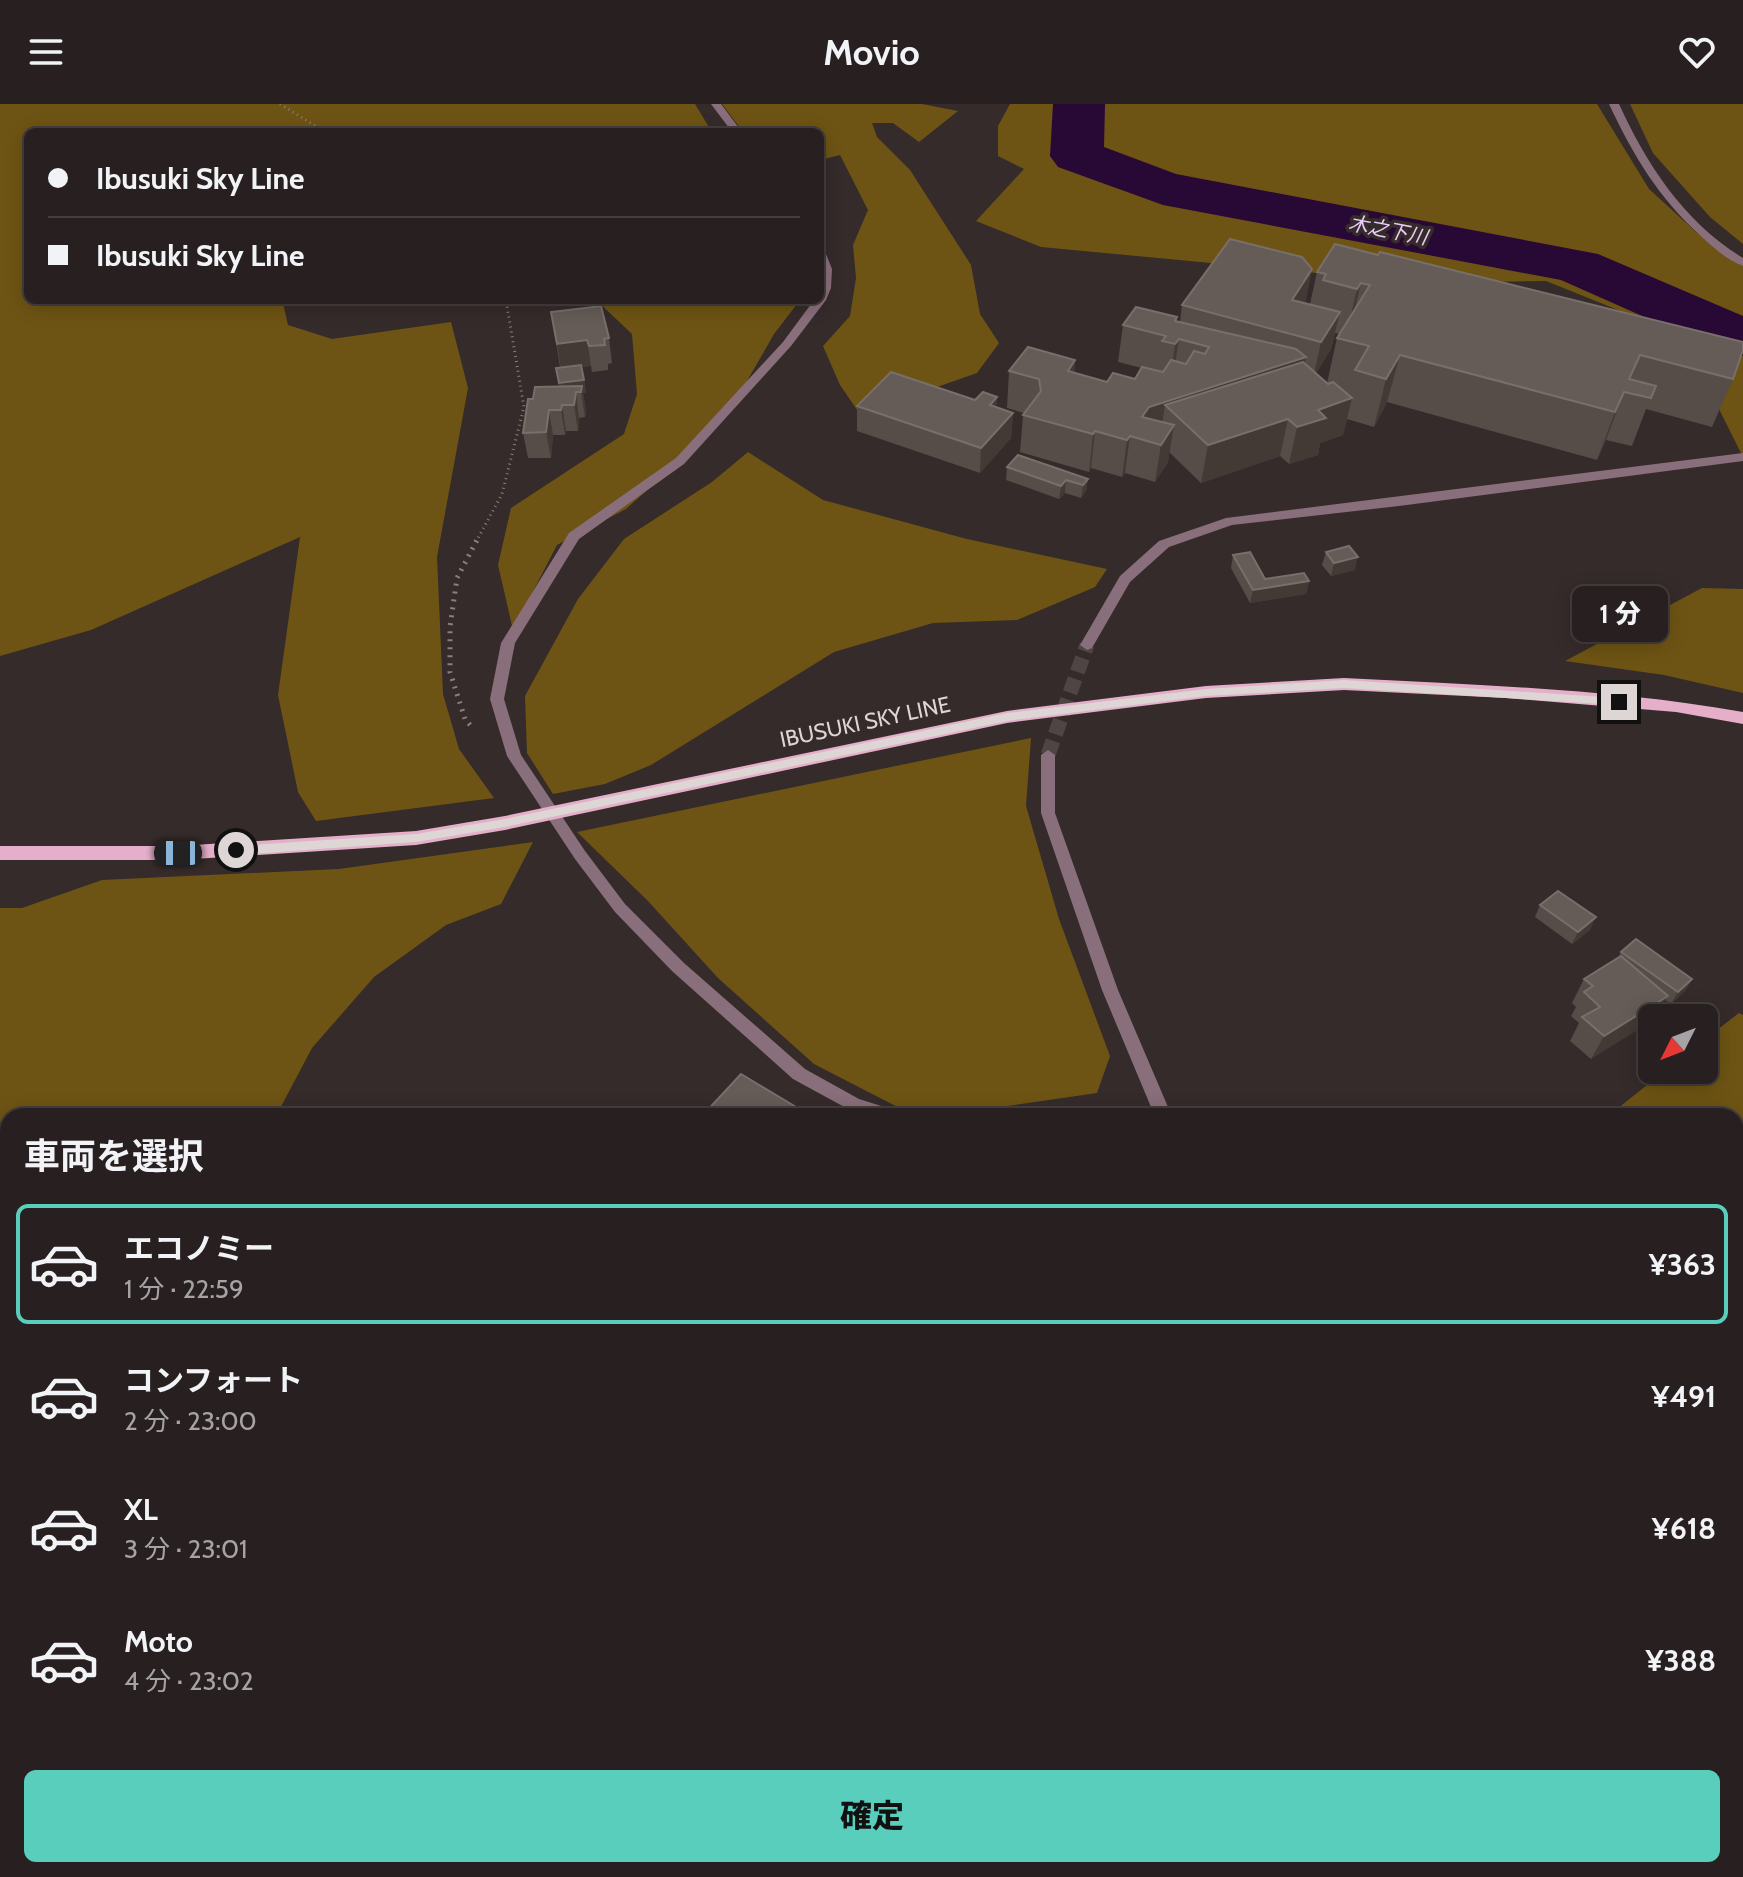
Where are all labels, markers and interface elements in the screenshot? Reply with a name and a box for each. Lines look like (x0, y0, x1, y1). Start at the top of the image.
icon: menu (24, 30, 68, 74)
text: Movio (823, 30, 920, 74)
icon: heart (1675, 30, 1719, 74)
text: Ibusuki Sky Line (96, 160, 304, 197)
water label: 木之下川 (1346, 211, 1432, 250)
text: Ibusuki Sky Line (96, 237, 304, 274)
callout: 1 分 (1571, 586, 1667, 642)
text: 1 分 (1599, 598, 1641, 630)
route end (1601, 684, 1637, 720)
street label: IBUSUKI SKY LINE (777, 691, 953, 753)
route start (218, 832, 254, 868)
car (154, 841, 202, 865)
north arrow (1638, 1004, 1718, 1084)
map controls (1638, 1004, 1718, 1084)
text: 車両を選択 (24, 1134, 204, 1178)
icon: car (28, 1228, 100, 1300)
text: エコノミー (124, 1230, 274, 1267)
text: ¥363 (1649, 1246, 1716, 1283)
text: 1 分 · 22:59 (124, 1273, 244, 1305)
icon: car (28, 1360, 100, 1432)
text: コンフォート (124, 1362, 303, 1399)
text: ¥491 (1651, 1378, 1716, 1415)
text: 2 分 · 23:00 (124, 1405, 257, 1437)
text: XL (124, 1491, 158, 1528)
icon: car (28, 1492, 100, 1564)
text: ¥618 (1652, 1510, 1716, 1547)
text: 3 分 · 23:01 (124, 1533, 248, 1565)
text: Moto (124, 1623, 193, 1660)
icon: car (28, 1624, 100, 1696)
text: ¥388 (1645, 1642, 1716, 1679)
text: 4 分 · 23:02 (124, 1665, 254, 1697)
button: 確定 (24, 1770, 1720, 1862)

